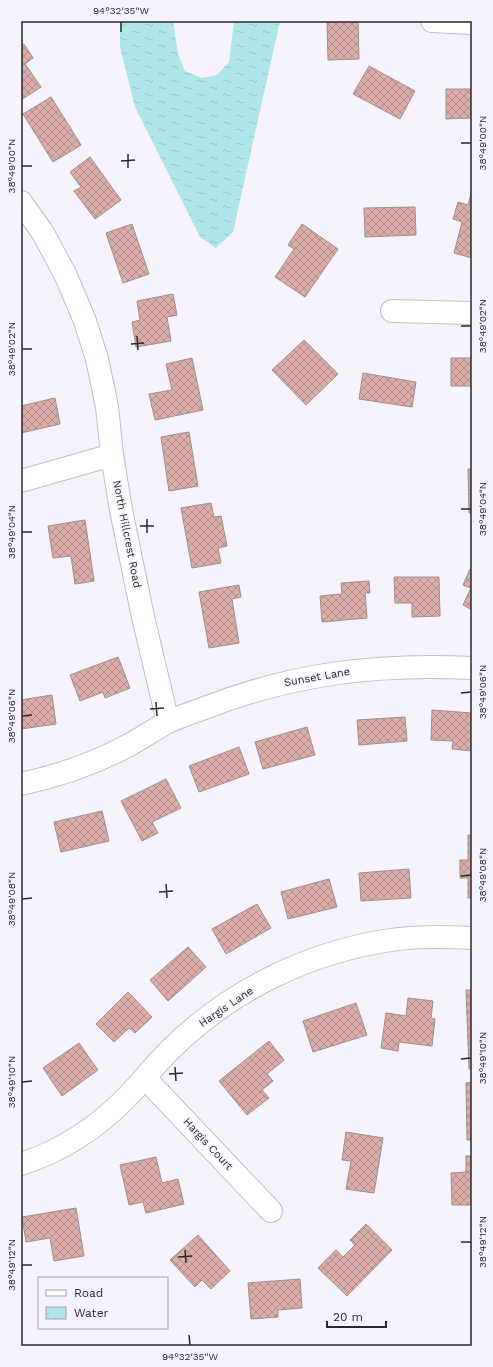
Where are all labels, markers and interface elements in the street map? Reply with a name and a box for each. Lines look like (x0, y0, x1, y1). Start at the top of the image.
text: 94°32'35"W (93, 5, 149, 16)
text: 38°49'00"N (477, 116, 488, 170)
text: 38°49'00"N (6, 139, 17, 193)
text: 38°49'02"N (477, 299, 488, 353)
text: 38°49'02"N (6, 322, 17, 376)
street label: North Hillcrest Road (110, 479, 144, 589)
text: 38°49'04"N (477, 482, 488, 536)
text: 38°49'04"N (6, 505, 17, 559)
street label: Sunset Lane (283, 665, 351, 689)
text: 38°49'06"N (477, 665, 488, 719)
text: 38°49'06"N (6, 689, 17, 743)
text: 38°49'08"N (477, 848, 488, 902)
text: 38°49'08"N (6, 872, 17, 926)
street label: Hargis Lane (196, 984, 256, 1030)
text: 38°49'10"N (477, 1032, 488, 1084)
text: 38°49'10"N (6, 1056, 17, 1108)
street label: Hargis Court (181, 1115, 236, 1173)
text: 38°49'12"N (477, 1216, 488, 1268)
text: 38°49'12"N (6, 1239, 17, 1291)
legend (38, 1277, 168, 1329)
text: Road (74, 1286, 103, 1300)
scale bar (327, 1303, 386, 1329)
text: Water (74, 1306, 109, 1320)
text: 20 m (333, 1310, 363, 1324)
text: 94°32'35"W (162, 1351, 218, 1362)

